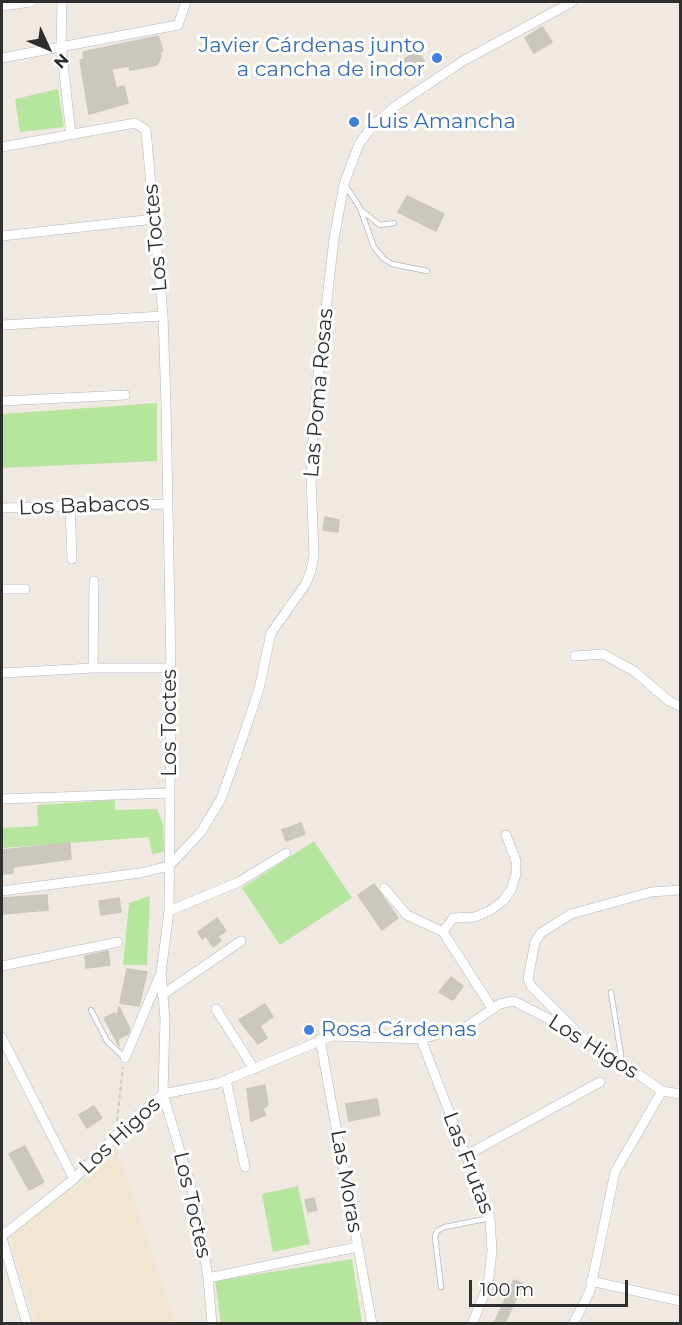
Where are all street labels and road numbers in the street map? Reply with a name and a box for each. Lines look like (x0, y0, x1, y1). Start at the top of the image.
street label: Los Toctes (139, 183, 173, 293)
street label: Las Poma Rosas (299, 307, 339, 479)
street label: Los Babacos (18, 491, 150, 521)
street label: Los Toctes (157, 669, 183, 777)
street label: Los Higos (543, 1009, 643, 1085)
street label: Los Higos (74, 1092, 166, 1180)
street label: Las Frutas (437, 1109, 499, 1217)
street label: Las Moras (325, 1128, 367, 1234)
street label: Los Toctes (168, 1149, 216, 1261)

